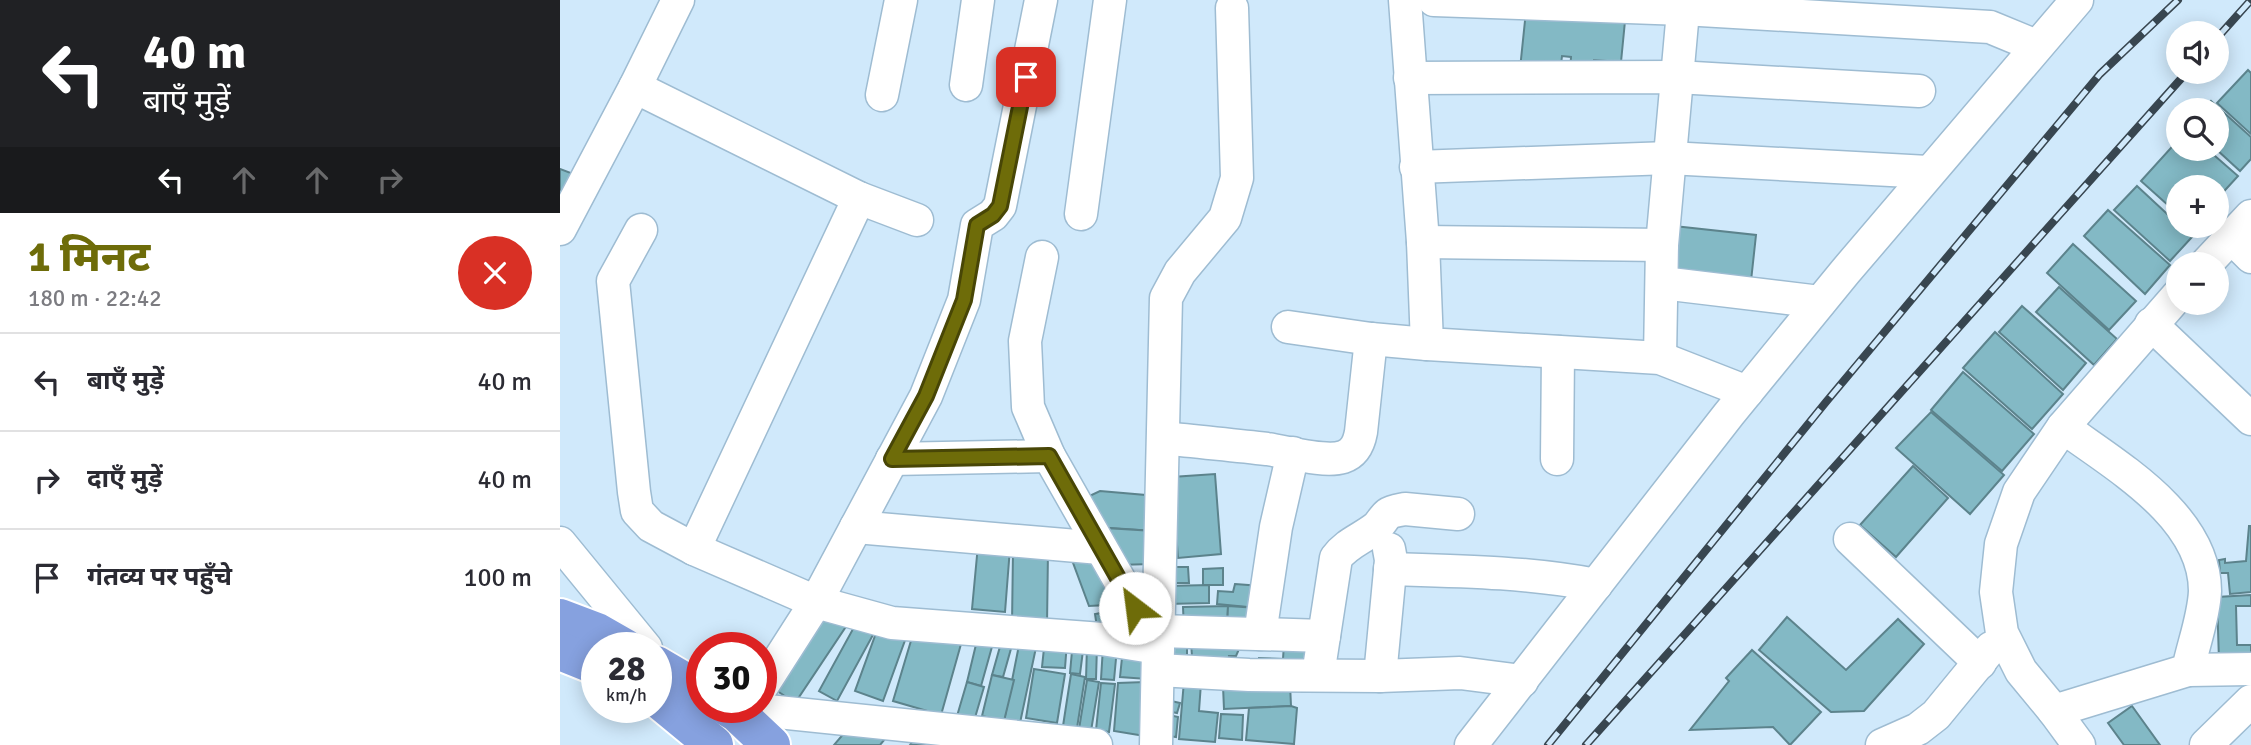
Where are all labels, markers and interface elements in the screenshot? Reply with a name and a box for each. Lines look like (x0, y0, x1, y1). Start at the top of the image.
map controls (2166, 21, 2229, 315)
button: sound (2166, 21, 2229, 84)
text: 40 m (143, 22, 246, 82)
icon: left (28, 28, 119, 119)
pin (996, 47, 1056, 107)
icon: arrive (1007, 58, 1045, 96)
text: बाएँ मुड़ें (143, 82, 231, 121)
button: search (2166, 98, 2229, 161)
icon: left (152, 161, 190, 199)
icon: ahead (225, 161, 263, 199)
icon: ahead (298, 161, 336, 199)
icon: right (371, 161, 409, 199)
button: + (2166, 175, 2229, 238)
text: 1 मिनट (28, 232, 150, 283)
button: close (458, 236, 532, 310)
button: − (2166, 252, 2229, 315)
text: 180 m · 22:42 (28, 284, 162, 313)
icon: left (28, 363, 66, 401)
text: बाएँ मुड़ें (87, 365, 164, 397)
text: 40 m (477, 366, 532, 398)
icon: right (28, 461, 66, 499)
text: दाएँ मुड़ें (87, 463, 163, 495)
text: 40 m (477, 464, 532, 496)
icon: arrive (28, 559, 66, 597)
text: गंतव्य पर पहुँचे (87, 561, 232, 593)
text: 100 m (463, 562, 532, 594)
position arrow (1098, 571, 1172, 645)
speed limit sign: 30 (686, 632, 777, 723)
text: 28 (608, 647, 645, 690)
text: km/h (606, 684, 647, 706)

